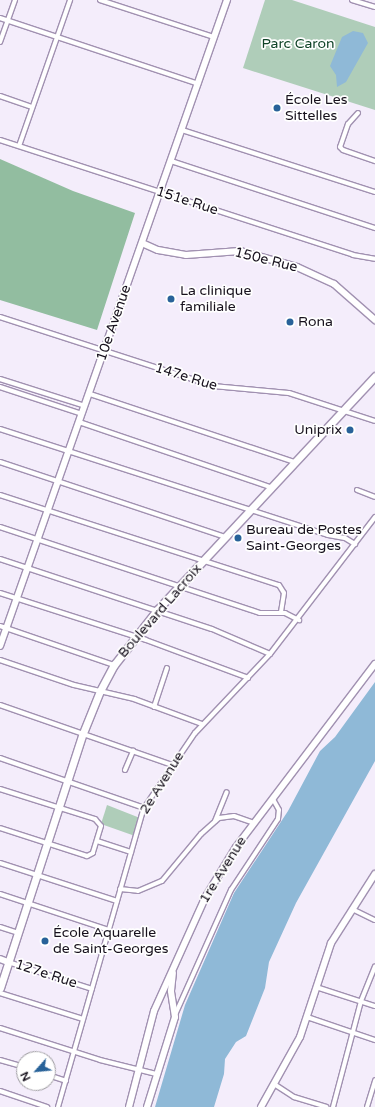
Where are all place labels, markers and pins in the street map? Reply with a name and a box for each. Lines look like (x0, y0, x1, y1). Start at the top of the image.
place label: École Les Sittelles (285, 92, 347, 124)
marker: École Les Sittelles (272, 103, 282, 113)
place label: La clinique familiale (180, 283, 251, 316)
marker: La clinique familiale (165, 293, 177, 305)
place label: Rona (298, 314, 333, 330)
marker: Rona (285, 317, 295, 327)
place label: Uniprix (294, 422, 342, 438)
marker: Uniprix (345, 425, 355, 435)
place label: Bureau de Postes Saint-Georges (246, 522, 362, 554)
marker: Bureau de Postes Saint-Georges (233, 533, 243, 543)
place label: École Aquarelle de Saint-Georges (53, 925, 168, 958)
marker: École Aquarelle de Saint-Georges (40, 936, 50, 946)

